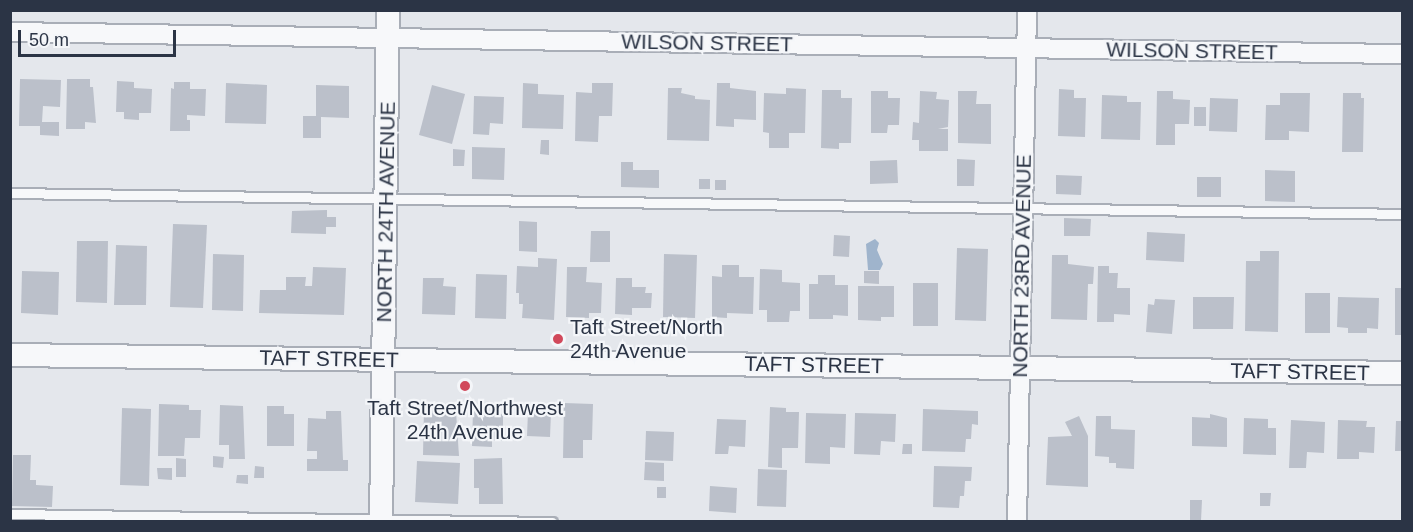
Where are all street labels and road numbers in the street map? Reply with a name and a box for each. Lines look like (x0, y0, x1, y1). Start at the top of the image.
street label: WILSON STREET (621, 29, 793, 57)
street label: WILSON STREET (1106, 37, 1278, 65)
street label: NORTH 24TH AVENUE (371, 101, 401, 323)
street label: NORTH 23RD AVENUE (1007, 154, 1037, 378)
street label: TAFT STREET (259, 345, 399, 373)
street label: TAFT STREET (744, 351, 884, 379)
street label: TAFT STREET (1230, 358, 1370, 386)

